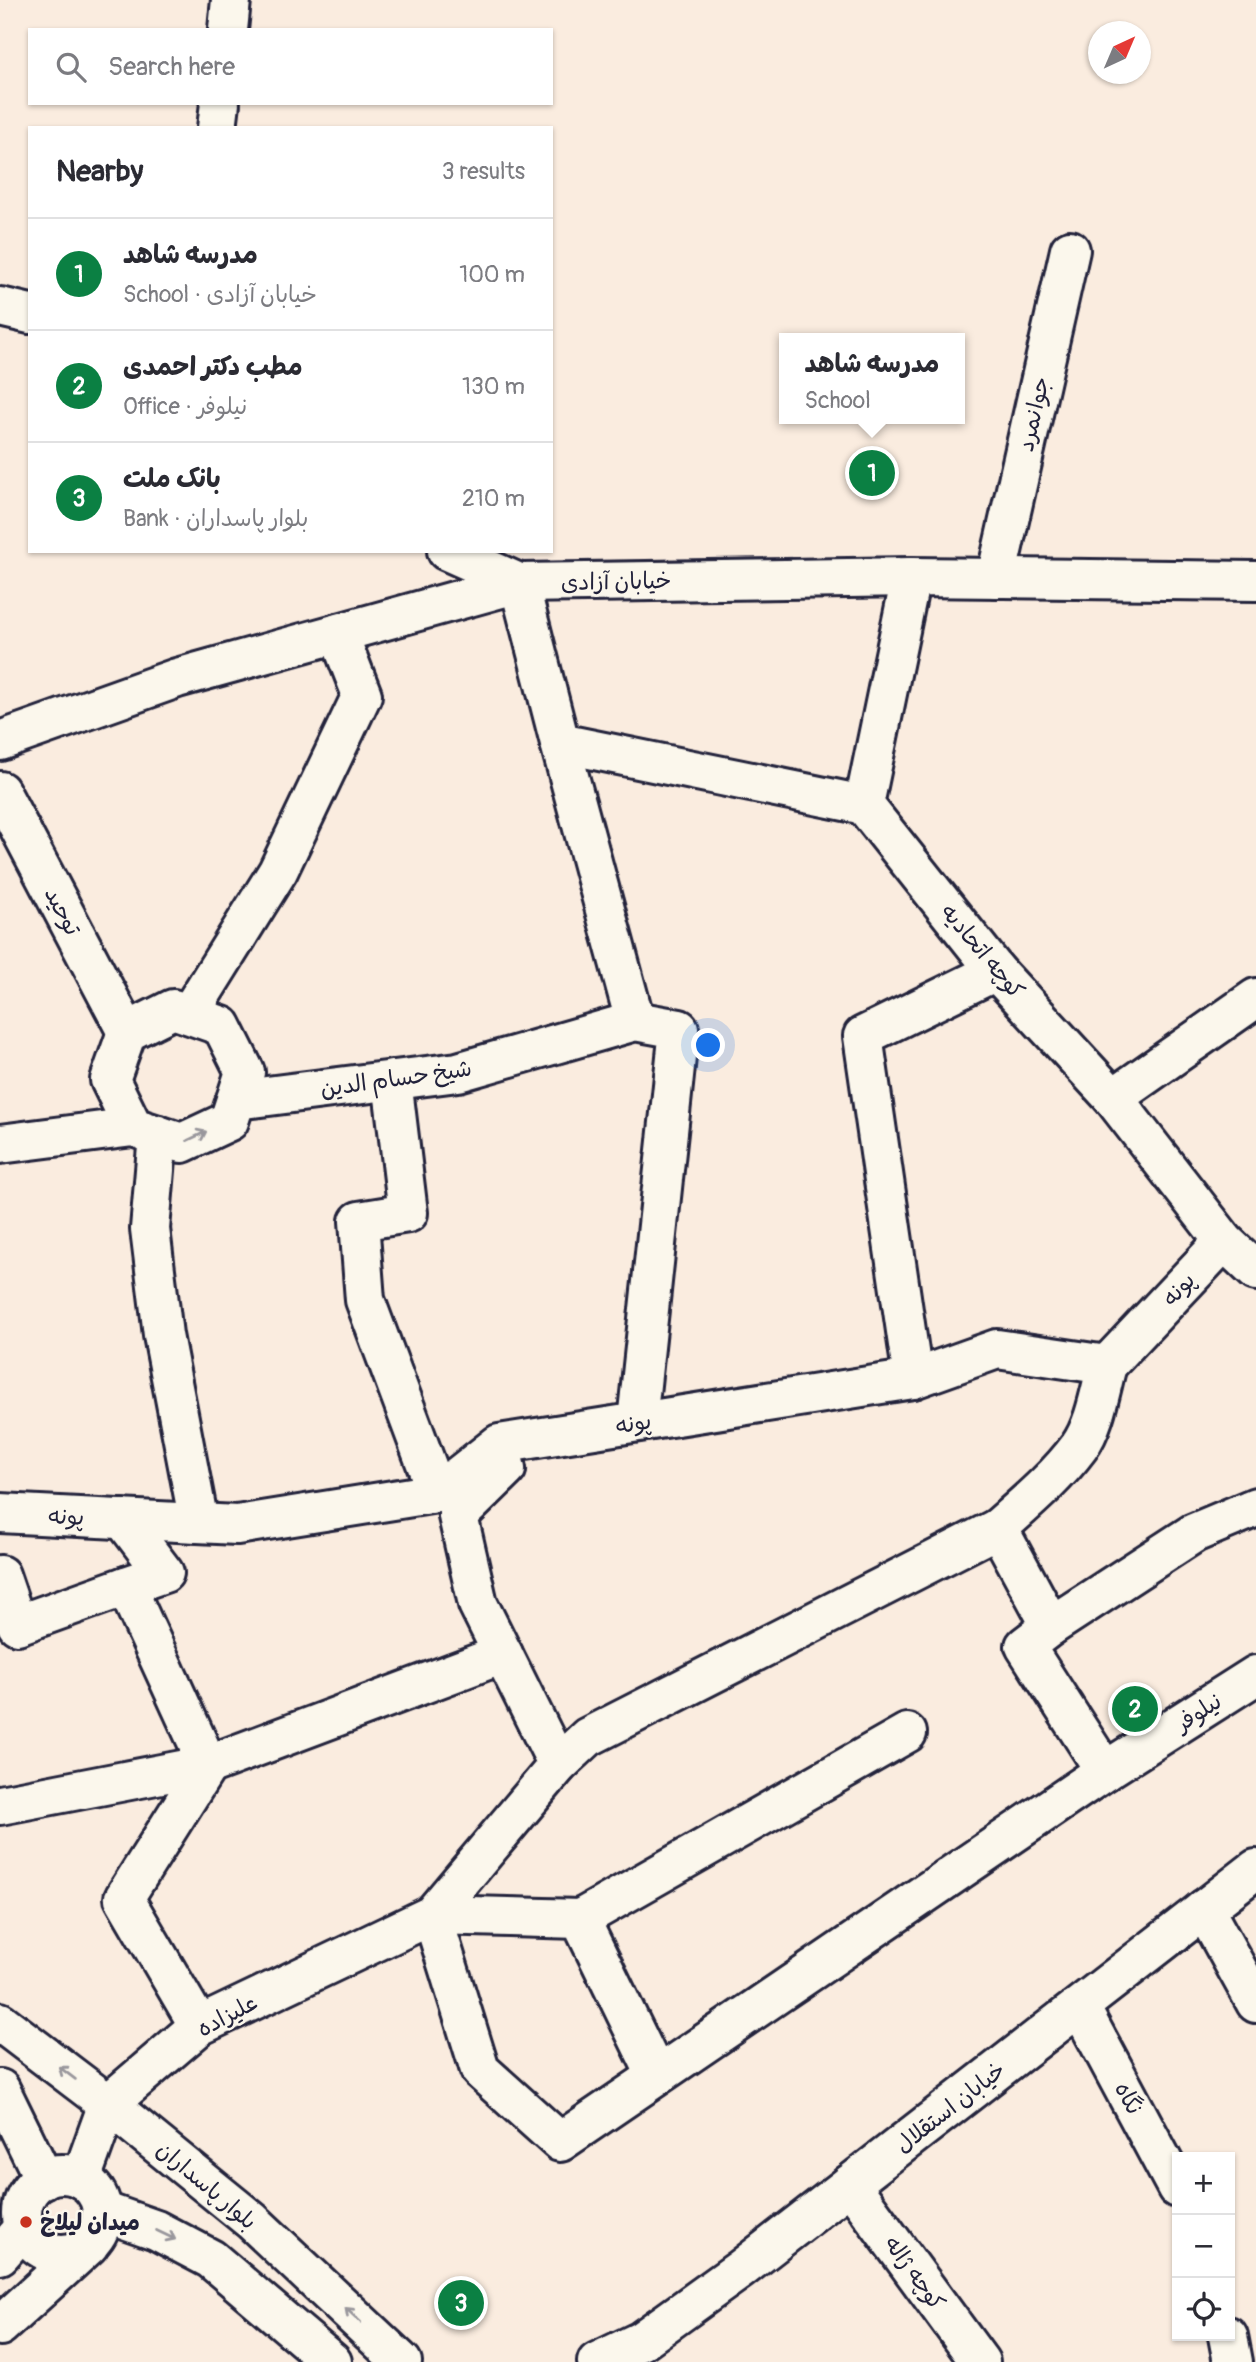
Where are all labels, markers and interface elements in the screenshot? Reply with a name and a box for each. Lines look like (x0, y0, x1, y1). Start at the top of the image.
north arrow (1088, 21, 1151, 84)
search box (28, 28, 553, 105)
icon: search (52, 48, 90, 86)
text: Search here (108, 51, 235, 83)
text: Nearby (56, 153, 143, 190)
text: 3 results (442, 157, 525, 186)
text: مدرسه شاهد (123, 239, 258, 271)
text: 1 (75, 260, 84, 289)
text: 100 m (459, 260, 525, 289)
text: School · خیابان آزادی (123, 280, 317, 309)
popup (779, 333, 965, 424)
text: مدرسه شاهد (805, 348, 939, 380)
text: مطب دکتر احمدی (123, 351, 303, 383)
text: 2 (73, 372, 85, 401)
text: 130 m (462, 372, 525, 401)
street label: جوانمرد (1011, 374, 1056, 454)
text: School (805, 386, 871, 415)
text: Office · نیلوفر (123, 392, 247, 421)
pin: 1 (849, 447, 895, 499)
text: بانک ملت (123, 463, 221, 495)
text: 3 (73, 484, 85, 513)
text: 210 m (462, 484, 525, 513)
text: Bank · بلوار پاسداران (123, 504, 308, 533)
street label: خیابان آزادی (560, 566, 672, 597)
street label: توحید (38, 882, 87, 941)
street label: کوچه اتحادیه (934, 898, 1031, 1005)
your location (691, 1028, 725, 1062)
street label: شیخ حسام الدین (318, 1054, 474, 1106)
one-way arrow (186, 1129, 207, 1142)
street label: پونه (1155, 1266, 1201, 1313)
street label: پونه (613, 1406, 653, 1441)
street label: پونه (47, 1501, 85, 1532)
pin: 2 (1112, 1683, 1158, 1735)
street label: نیلوفر (1168, 1687, 1227, 1739)
street label: علیزاده (192, 1987, 263, 2043)
street label: خیابان استقلال (889, 2055, 1011, 2160)
one-way arrow (59, 2065, 77, 2080)
street label: نگاه (1108, 2077, 1149, 2120)
street label: بلوار پاسداران (150, 2135, 263, 2236)
map controls (1172, 2152, 1235, 2341)
button: + (1172, 2152, 1235, 2215)
place label: میدان لیلاخ (40, 2208, 140, 2237)
marker: میدان لیلاخ (18, 2214, 34, 2230)
button: − (1172, 2215, 1235, 2278)
one-way arrow (155, 2229, 176, 2243)
street label: کوچه ژاله (878, 2230, 951, 2316)
pin: 3 (438, 2277, 484, 2329)
button: locate (1172, 2278, 1235, 2341)
one-way arrow (344, 2307, 361, 2324)

